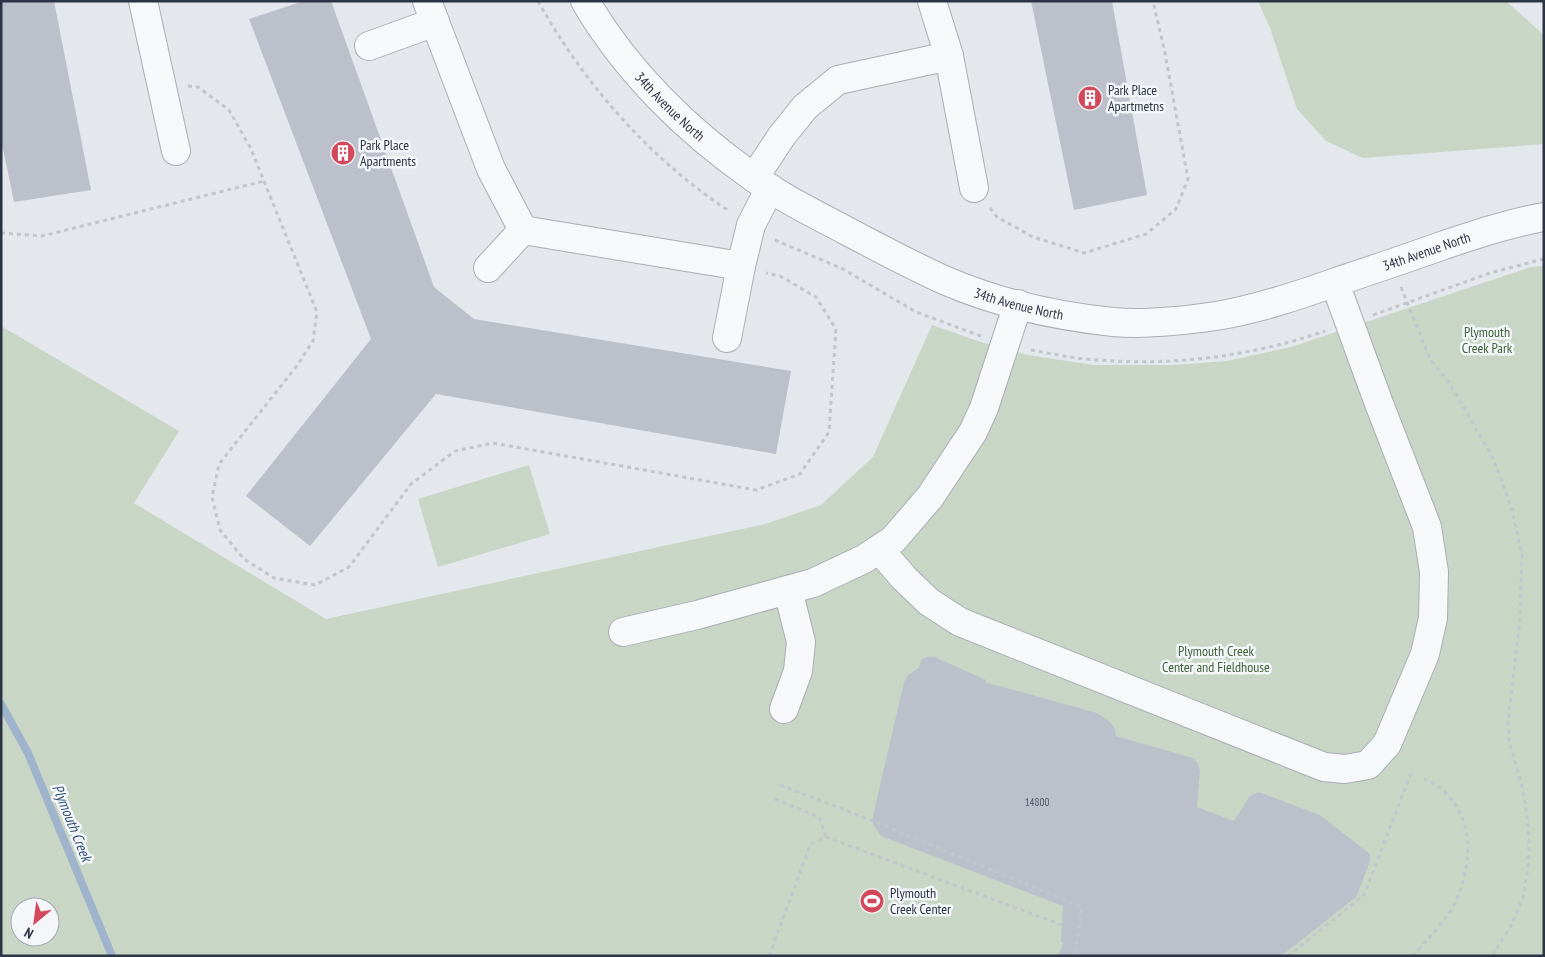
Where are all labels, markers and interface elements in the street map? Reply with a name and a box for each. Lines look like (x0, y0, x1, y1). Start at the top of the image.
street label: 34th Avenue North (631, 68, 709, 145)
place label: Park Place Apartmetns (1108, 81, 1164, 115)
building icon: Park Place Apartmetns (1077, 85, 1103, 111)
place label: Park Place Apartments (360, 136, 416, 170)
building icon: Park Place Apartments (330, 140, 356, 166)
street label: 34th Avenue North (1380, 228, 1473, 275)
street label: 34th Avenue North (972, 283, 1065, 324)
park label: Plymouth Creek Park (1462, 323, 1513, 357)
park label: Plymouth Creek Center and Fieldhouse (1162, 642, 1270, 676)
water label: Plymouth Creek (48, 782, 97, 866)
house number: 14800 (1025, 795, 1049, 809)
place label: Plymouth Creek Center (890, 884, 951, 918)
sports icon: Plymouth Creek Center (859, 888, 885, 914)
north arrow (10, 897, 60, 947)
text: N (21, 924, 36, 943)

